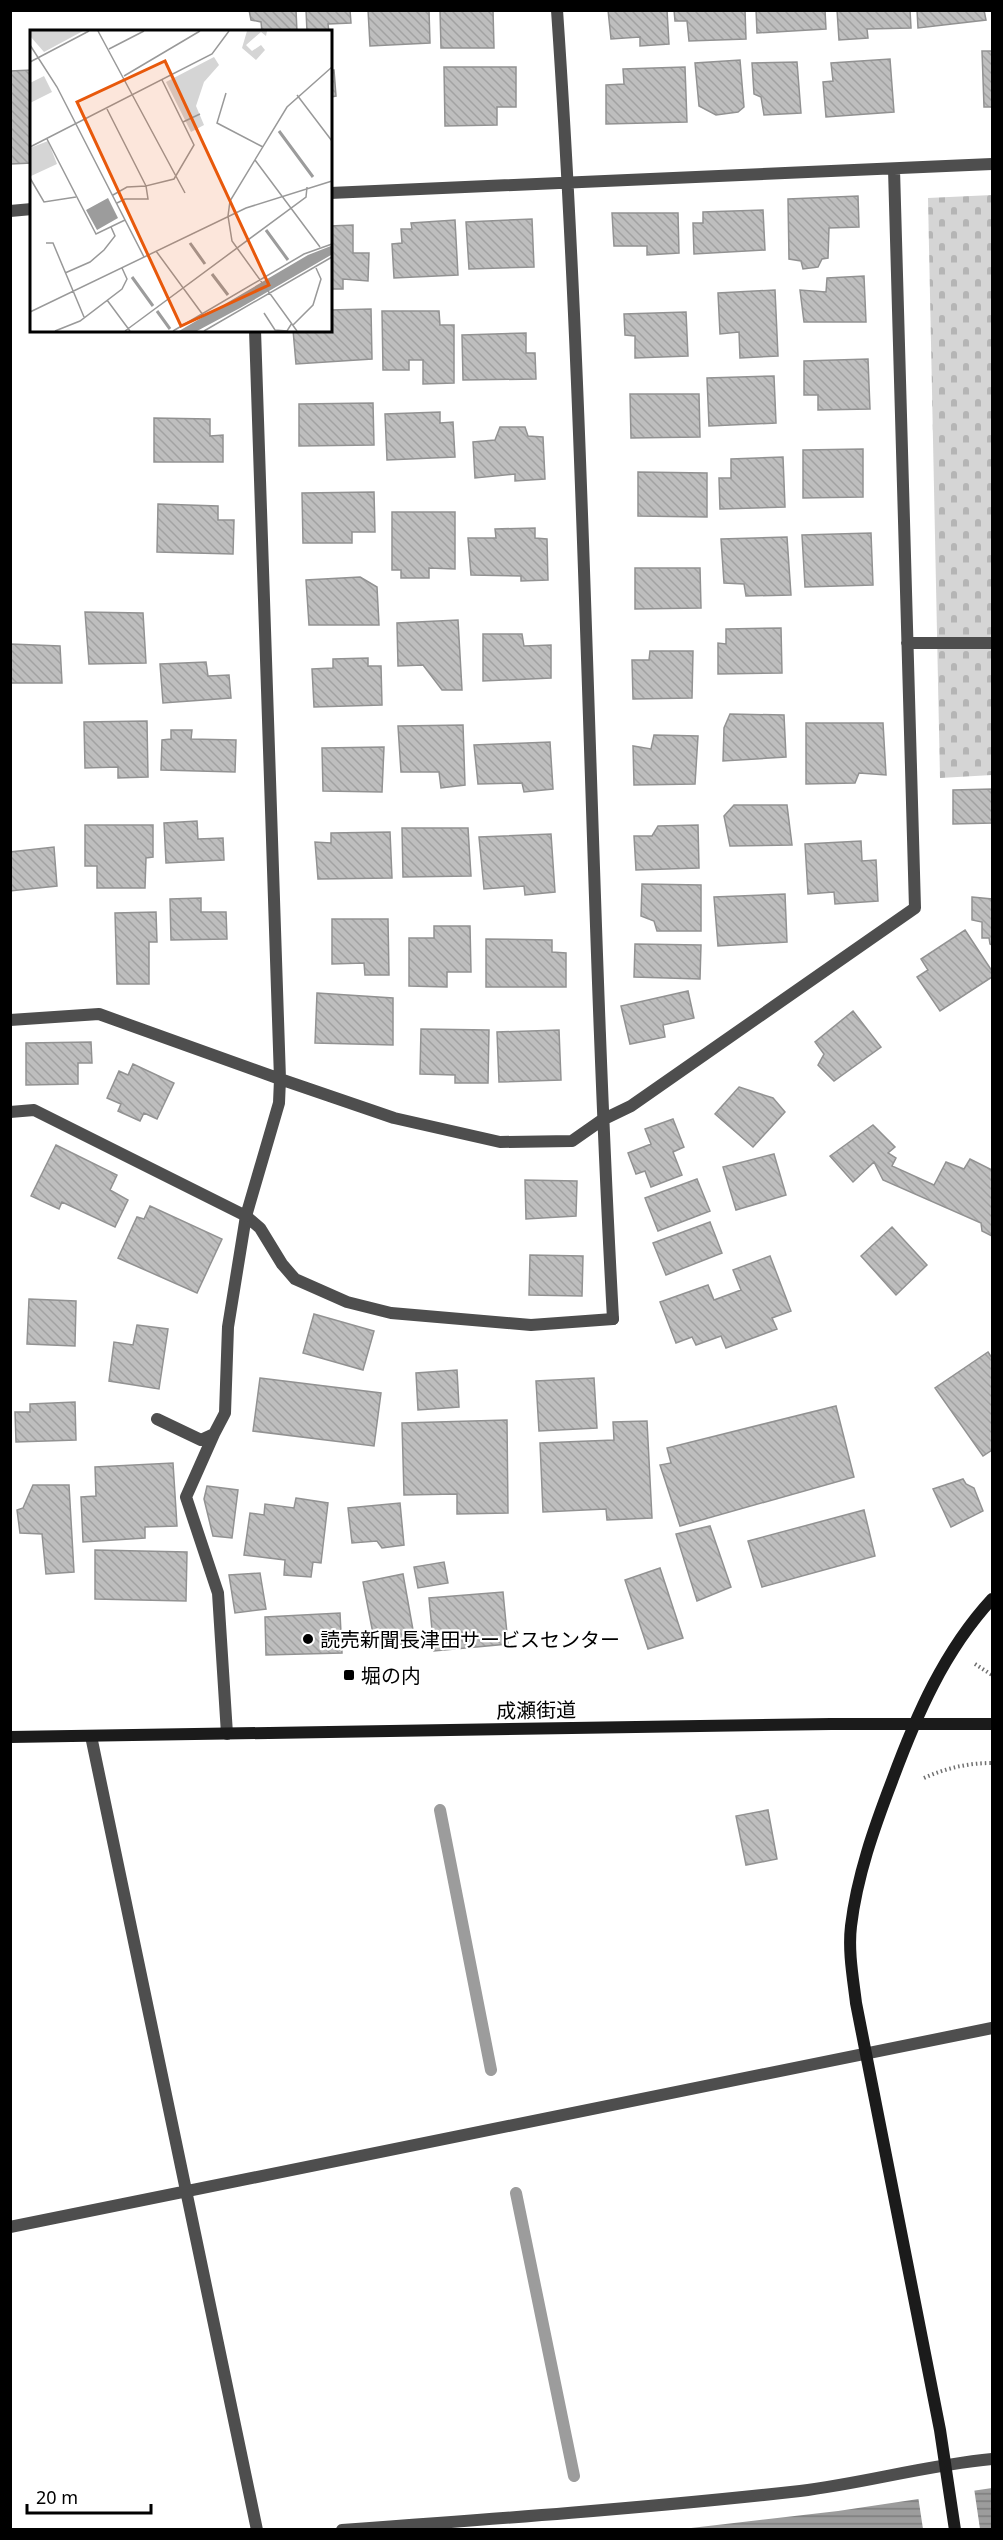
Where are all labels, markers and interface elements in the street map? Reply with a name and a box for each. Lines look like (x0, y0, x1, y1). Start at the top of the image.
inset map (30, 30, 332, 332)
place label: 読売新聞長津田サービスセンター (320, 1626, 620, 1653)
marker: 読売新聞長津田サービスセンター (301, 1632, 315, 1646)
place label: 堀の内 (361, 1662, 421, 1689)
marker: 堀の内 (342, 1668, 356, 1682)
street label: 成瀬街道 (496, 1696, 576, 1724)
scale bar (27, 2477, 152, 2515)
text: 20 m (36, 2485, 78, 2509)

